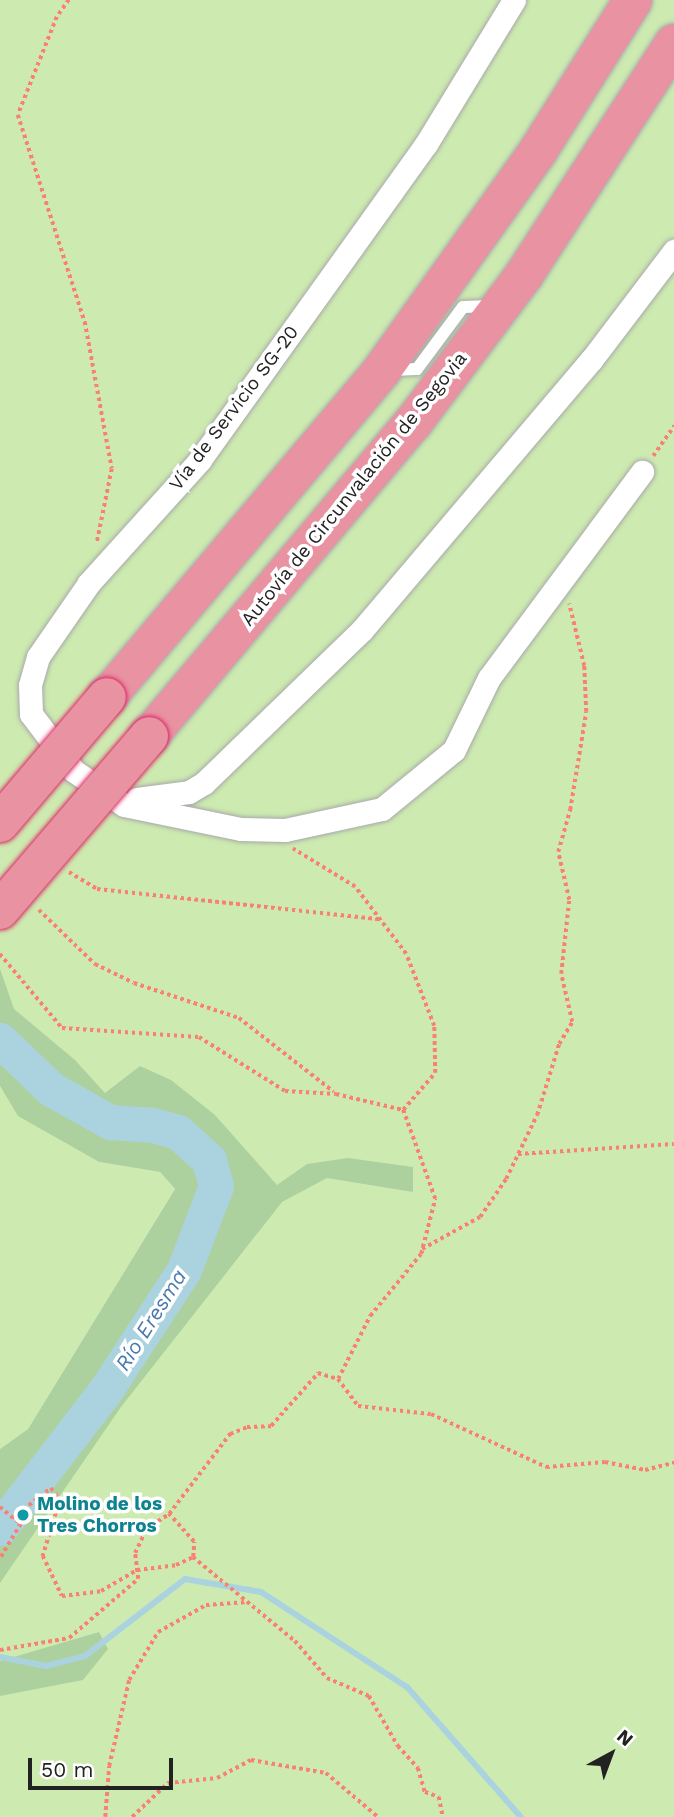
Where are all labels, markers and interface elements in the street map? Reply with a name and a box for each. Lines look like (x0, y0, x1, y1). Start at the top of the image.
street label: Vía de Servicio SG-20 (164, 321, 304, 495)
street label: Autovía de Circunvalación de Segovia (236, 347, 472, 631)
water label: Río Eresma (110, 1265, 192, 1375)
place label: Molino de los Tres Chorros (37, 1493, 162, 1537)
marker: Molino de los Tres Chorros (15, 1507, 31, 1523)
north arrow (576, 1719, 646, 1789)
text: N (612, 1724, 638, 1751)
scale bar (32, 1744, 177, 1788)
text: 50 m (41, 1757, 93, 1782)

